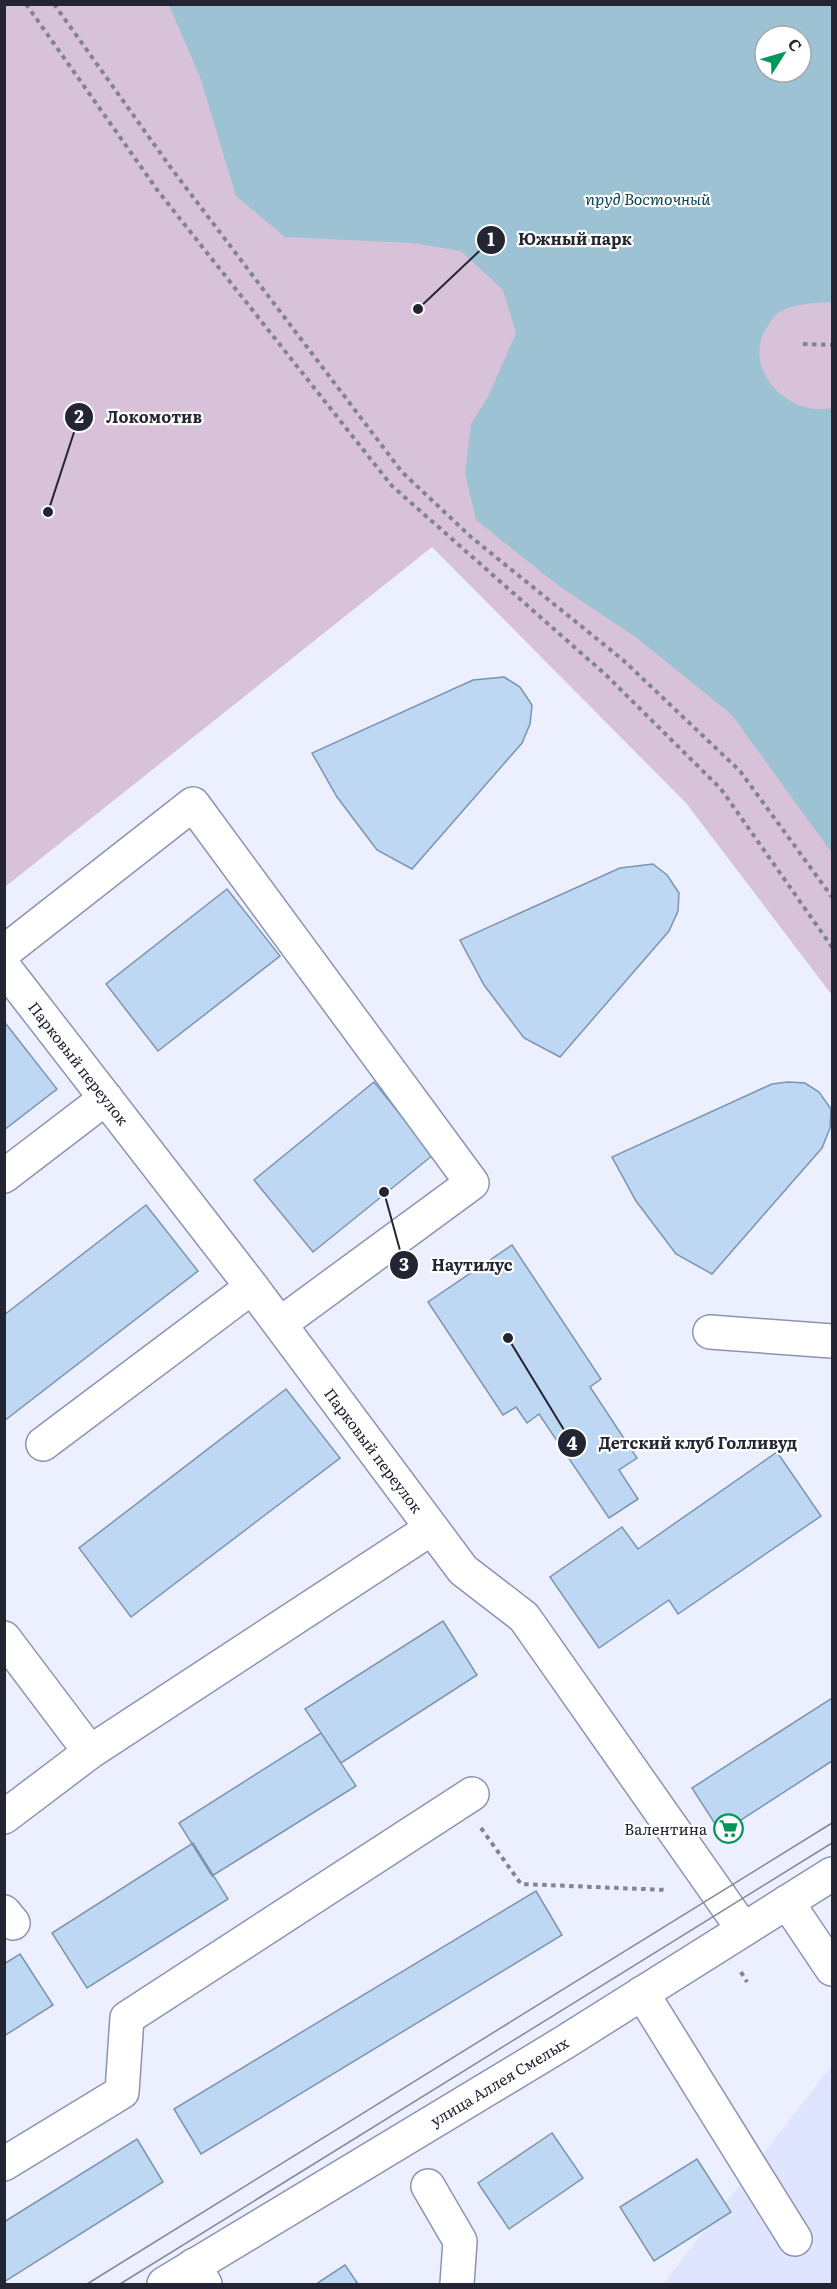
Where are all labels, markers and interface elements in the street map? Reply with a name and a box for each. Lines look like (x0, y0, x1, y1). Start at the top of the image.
north arrow (753, 24, 813, 84)
text: С (783, 33, 809, 56)
water label: пруд Восточный (585, 186, 711, 210)
callout: Южный парк (476, 223, 644, 257)
text: 1 (487, 225, 495, 252)
text: Южный парк (518, 226, 633, 250)
callout: Локомотив (64, 400, 214, 434)
text: 2 (74, 402, 84, 429)
text: Локомотив (106, 404, 202, 428)
street label: Парковый переулок (23, 996, 135, 1130)
callout: Наутилус (389, 1248, 524, 1282)
text: 3 (399, 1250, 409, 1277)
text: Наутилус (431, 1252, 513, 1276)
street label: Парковый переулок (319, 1383, 429, 1518)
callout: Детский клуб Голливуд (557, 1426, 809, 1460)
text: 4 (567, 1429, 578, 1456)
text: Детский клуб Голливуд (599, 1430, 797, 1454)
supermarket icon: Валентина (712, 1812, 744, 1844)
place label: Валентина (624, 1817, 708, 1840)
street label: улица Аллея Смелых (425, 2030, 573, 2132)

